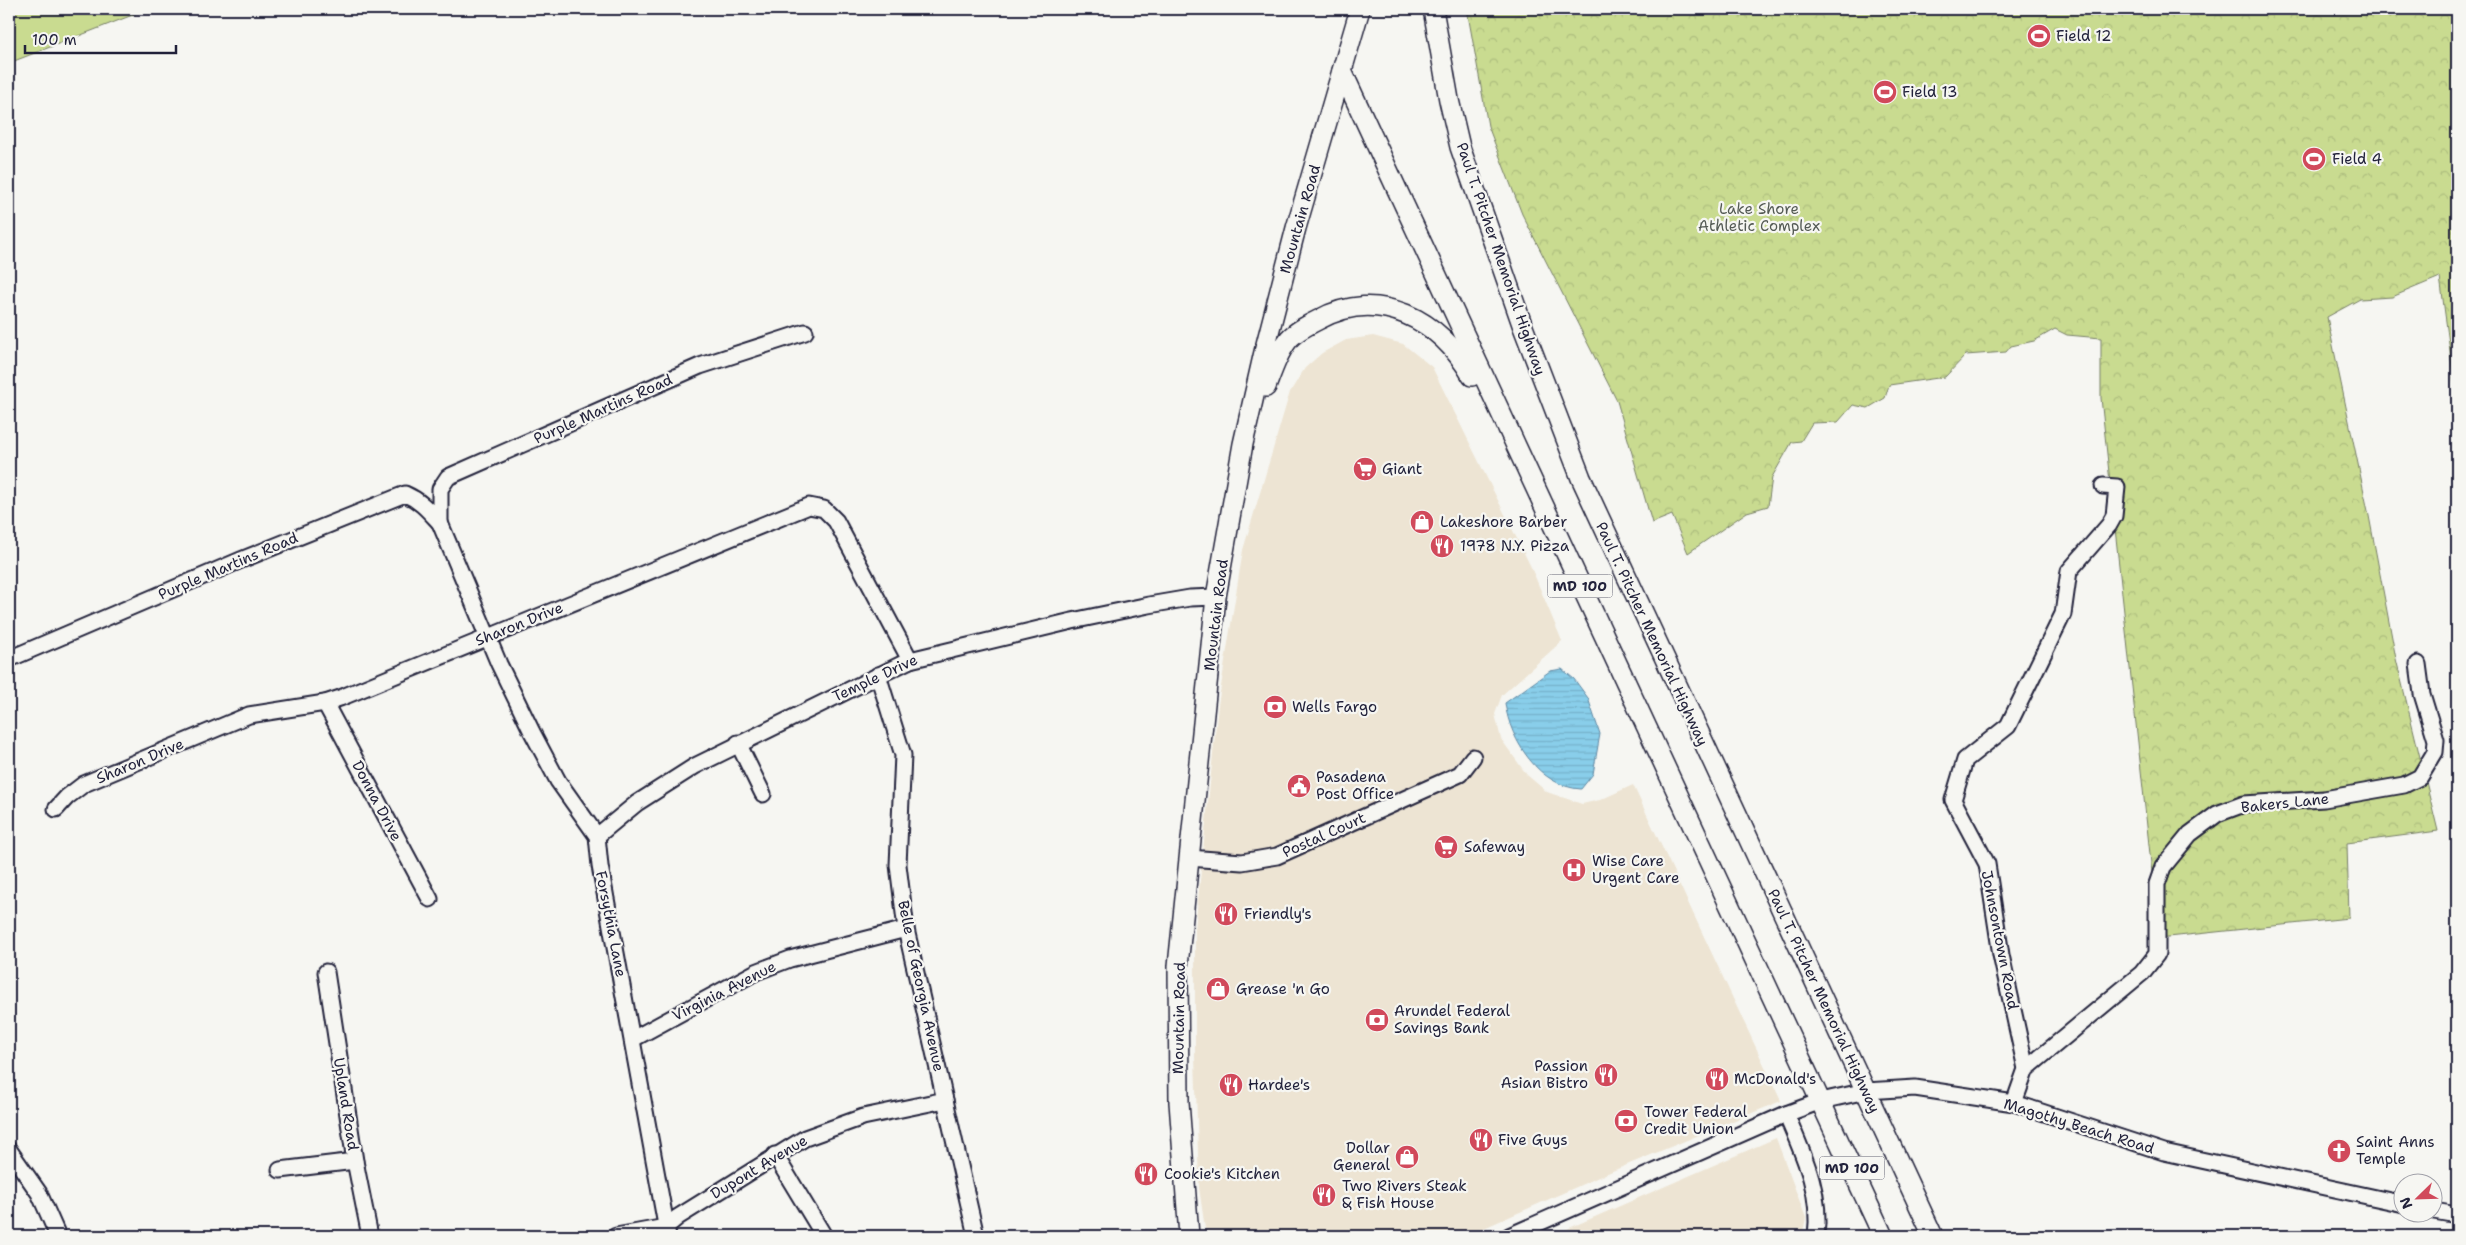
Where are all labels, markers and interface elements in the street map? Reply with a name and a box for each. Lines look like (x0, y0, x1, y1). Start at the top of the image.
scale bar (25, 22, 176, 54)
sports icon: Field 12 (2026, 23, 2052, 49)
place label: Field 12 (2056, 26, 2112, 46)
text: 100 m (32, 30, 77, 50)
sports icon: Field 13 (1872, 79, 1898, 105)
place label: Field 13 (1902, 82, 1958, 102)
street label: Paul T. Pitcher Memorial Highway (1452, 140, 1550, 378)
sports icon: Field 4 (2301, 146, 2327, 172)
place label: Field 4 (2332, 149, 2382, 169)
street label: Mountain Road (1275, 162, 1325, 276)
park label: Lake Shore Athletic Complex (1698, 199, 1820, 236)
street label: Purple Martins Road (530, 369, 676, 449)
supermarket icon: Giant (1352, 456, 1378, 482)
place label: Giant (1382, 459, 1422, 479)
shop icon: Lakeshore Barber (1409, 509, 1435, 535)
place label: Lakeshore Barber (1440, 512, 1567, 532)
street label: Paul T. Pitcher Memorial Highway (1591, 519, 1713, 749)
street label: Purple Martins Road (155, 527, 301, 604)
restaurant icon: 1978 N.Y. Pizza (1429, 533, 1455, 559)
place label: 1978 N.Y. Pizza (1460, 536, 1570, 556)
street label: Mountain Road (1199, 557, 1233, 672)
road number: MD 100 (1548, 574, 1612, 598)
street label: Sharon Drive (472, 597, 566, 651)
street label: Temple Drive (829, 650, 921, 706)
bank icon: Wells Fargo (1262, 694, 1288, 720)
place label: Wells Fargo (1292, 697, 1377, 717)
street label: Sharon Drive (93, 734, 187, 788)
street label: Donna Drive (347, 757, 407, 845)
place label: Pasadena Post Office (1316, 767, 1394, 804)
public building icon: Pasadena Post Office (1286, 773, 1312, 799)
street label: Bakers Lane (2240, 788, 2330, 818)
street label: Postal Court (1279, 808, 1369, 862)
supermarket icon: Safeway (1433, 834, 1459, 860)
place label: Safeway (1464, 837, 1525, 857)
place label: Wise Care Urgent Care (1592, 851, 1679, 888)
hospital icon: Wise Care Urgent Care (1561, 857, 1587, 883)
street label: Forsythia Lane (591, 869, 631, 979)
street label: Johnsontown Road (1977, 869, 2023, 1012)
street label: Paul T. Pitcher Memorial Highway (1763, 886, 1885, 1116)
street label: Belle of Georgia Avenue (893, 899, 949, 1073)
restaurant icon: Friendly's (1213, 901, 1239, 927)
place label: Friendly's (1244, 904, 1312, 924)
street label: Virginia Avenue (669, 956, 779, 1026)
street label: Mountain Road (1168, 961, 1190, 1074)
shop icon: Grease 'n Go (1205, 976, 1231, 1002)
place label: Grease 'n Go (1236, 979, 1330, 999)
place label: Arundel Federal Savings Bank (1394, 1001, 1511, 1038)
bank icon: Arundel Federal Savings Bank (1364, 1007, 1390, 1033)
street label: Upland Road (329, 1056, 363, 1152)
place label: Passion Asian Bistro (1501, 1056, 1588, 1093)
restaurant icon: Passion Asian Bistro (1593, 1062, 1619, 1088)
restaurant icon: McDonald's (1704, 1066, 1730, 1092)
place label: McDonald's (1734, 1069, 1816, 1089)
restaurant icon: Hardee's (1218, 1072, 1244, 1098)
place label: Hardee's (1248, 1075, 1310, 1095)
street label: Magothy Beach Road (2001, 1094, 2157, 1159)
place label: Tower Federal Credit Union (1644, 1102, 1748, 1139)
bank icon: Tower Federal Credit Union (1613, 1108, 1639, 1134)
restaurant icon: Five Guys (1468, 1127, 1494, 1153)
street label: Dupont Avenue (707, 1130, 811, 1204)
place label: Five Guys (1498, 1130, 1568, 1150)
place label: Saint Anns Temple (2356, 1132, 2435, 1169)
place label: Dollar General (1333, 1138, 1390, 1175)
church icon: Saint Anns Temple (2326, 1138, 2352, 1164)
shop icon: Dollar General (1394, 1144, 1420, 1170)
road number: MD 100 (1820, 1156, 1884, 1180)
restaurant icon: Cookie's Kitchen (1133, 1161, 1159, 1187)
place label: Cookie's Kitchen (1164, 1164, 1280, 1184)
north arrow (2394, 1172, 2444, 1222)
place label: Two Rivers Steak & Fish House (1342, 1176, 1467, 1213)
restaurant icon: Two Rivers Steak & Fish House (1311, 1182, 1337, 1208)
text: N (2396, 1194, 2416, 1212)

